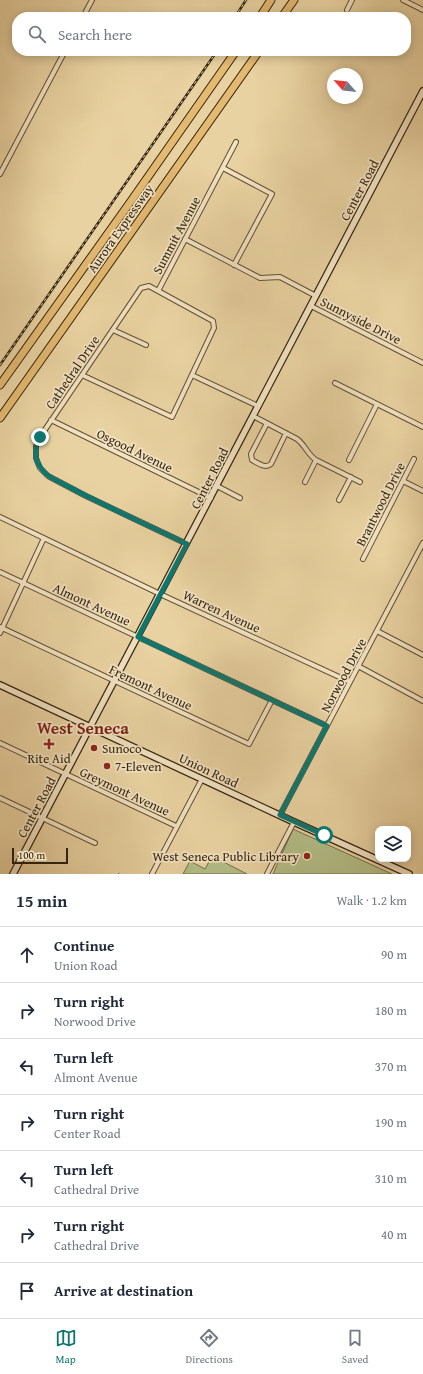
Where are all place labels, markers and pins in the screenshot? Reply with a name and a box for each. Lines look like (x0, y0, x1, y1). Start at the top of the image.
marker: Rite Aid (44, 739, 54, 749)
place label: Sunoco (102, 739, 142, 758)
marker: Sunoco (89, 743, 99, 753)
place label: Rite Aid (27, 749, 71, 768)
place label: 7-Eleven (115, 757, 162, 776)
marker: 7-Eleven (102, 761, 112, 771)
place label: West Seneca Public Library (153, 847, 300, 866)
marker: West Seneca Public Library (302, 851, 312, 861)

